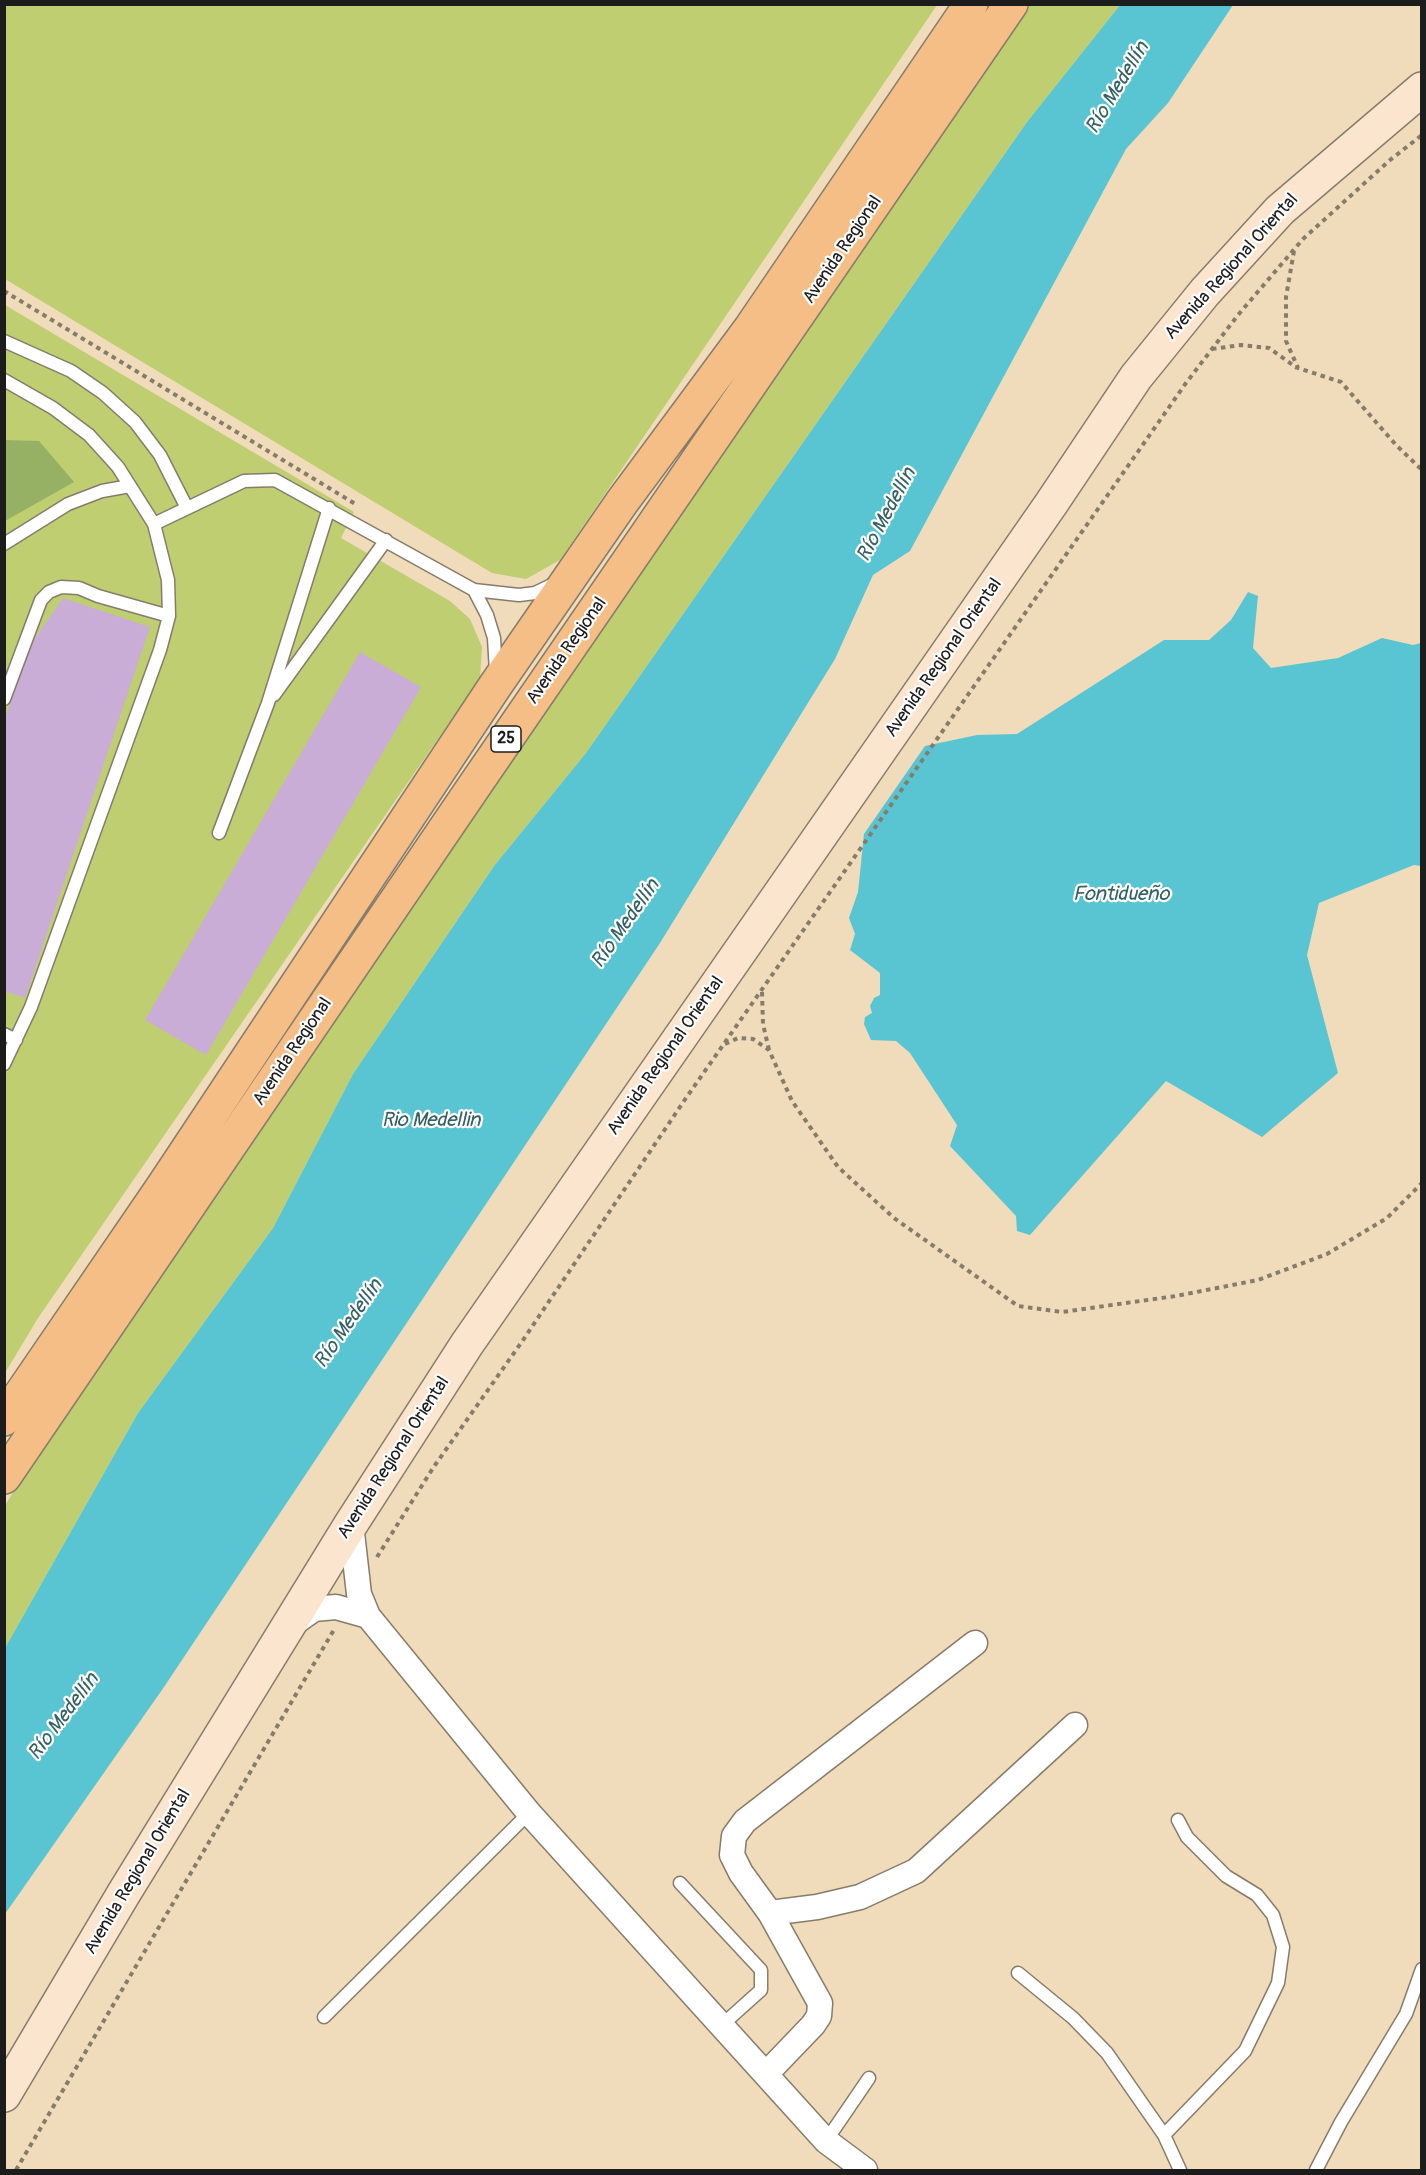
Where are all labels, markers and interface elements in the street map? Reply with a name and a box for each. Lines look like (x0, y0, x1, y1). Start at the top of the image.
water label: Río Medellín (1081, 38, 1155, 138)
street label: Avenida Regional Oriental (1161, 190, 1303, 344)
street label: Avenida Regional (799, 192, 887, 308)
water label: Río Medellín (852, 464, 922, 566)
street label: Avenida Regional Oriental (881, 574, 1007, 742)
street label: Avenida Regional (522, 593, 612, 709)
road number: 25 (491, 726, 521, 752)
water label: Río Medellín (587, 875, 665, 973)
water label: Fontidueño (1073, 883, 1169, 907)
street label: Avenida Regional Oriental (603, 972, 729, 1140)
street label: Avenida Regional (249, 994, 337, 1110)
water label: Rio Medellin (382, 1109, 480, 1133)
water label: Río Medellín (310, 1275, 388, 1373)
street label: Avenida Regional Oriental (333, 1373, 455, 1543)
water label: Río Medellín (23, 1669, 105, 1765)
street label: Avenida Regional Oriental (80, 1785, 196, 1959)

